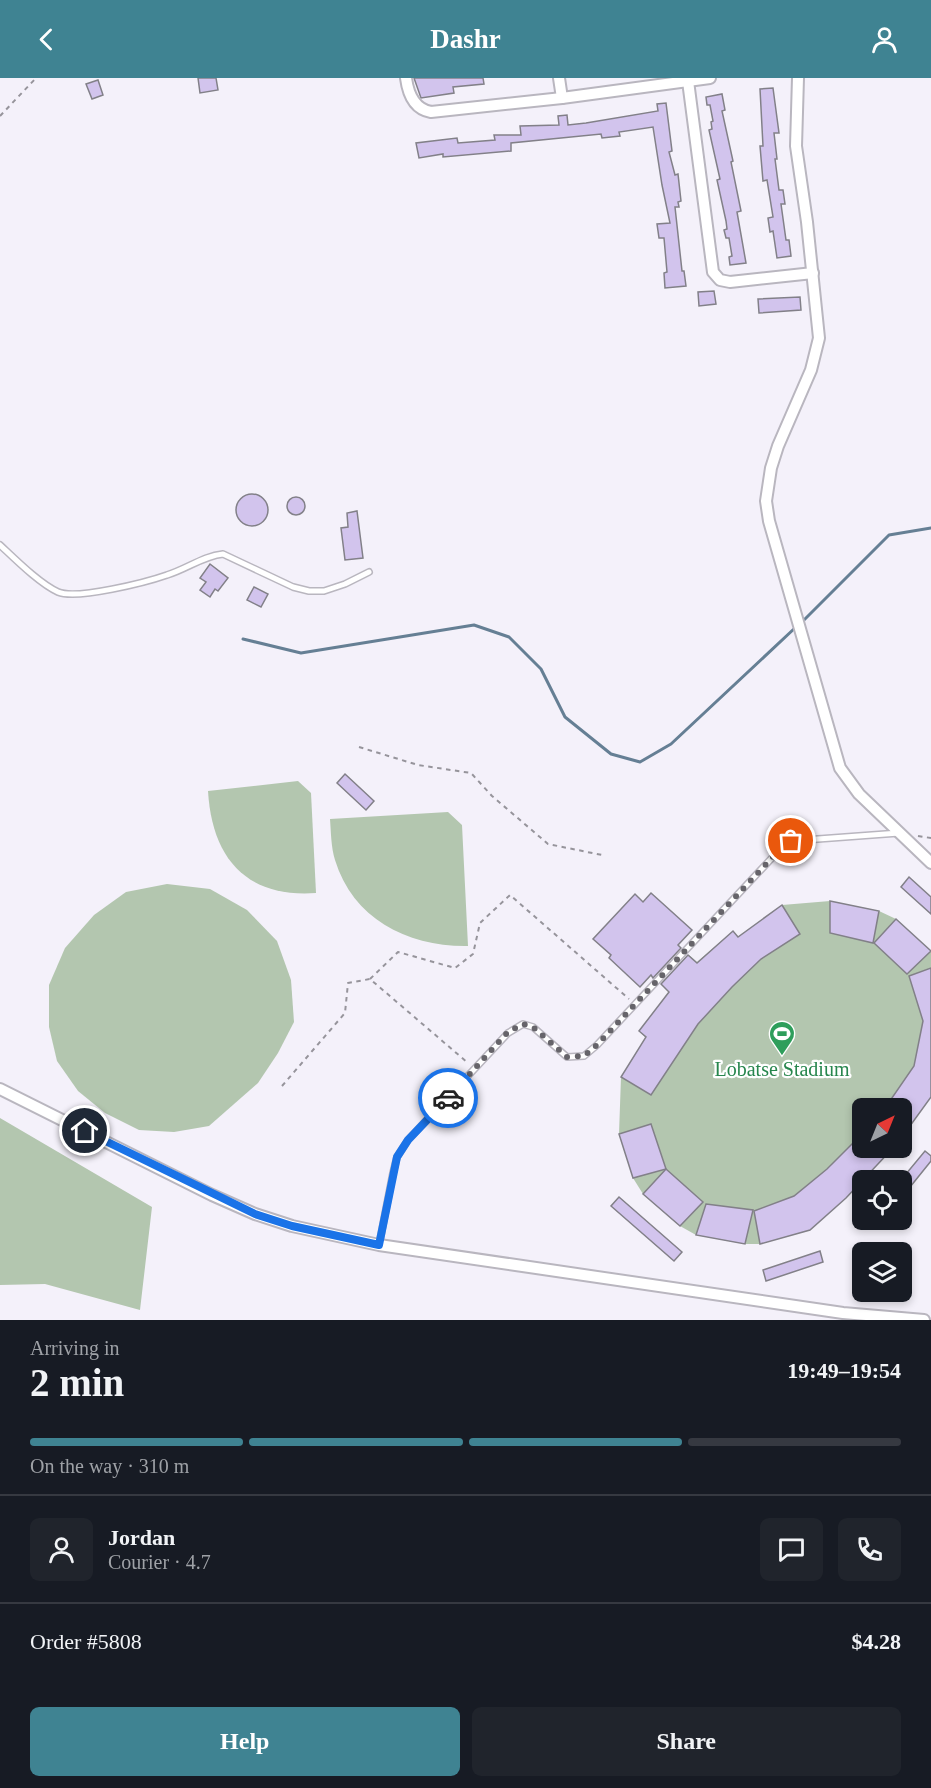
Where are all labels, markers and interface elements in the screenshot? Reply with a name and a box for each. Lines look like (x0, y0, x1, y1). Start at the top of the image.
icon: back (30, 23, 63, 56)
icon: person (868, 23, 901, 56)
text: Dashr (430, 24, 501, 54)
pin (765, 815, 816, 866)
icon: bag (774, 824, 807, 857)
sports icon: Lobatse Stadium (767, 1019, 797, 1057)
place label: Lobatse Stadium (715, 1058, 850, 1080)
courier (418, 1068, 478, 1128)
icon: car (432, 1082, 465, 1115)
north arrow (852, 1098, 912, 1158)
map controls (852, 1098, 912, 1302)
pin (59, 1105, 110, 1156)
icon: home (68, 1114, 101, 1147)
button: locate (852, 1170, 912, 1230)
button: layers (852, 1242, 912, 1302)
text: Arriving in (30, 1337, 119, 1359)
text: 19:49–19:54 (787, 1358, 901, 1383)
text: 2 min (30, 1361, 124, 1404)
text: On the way · 310 m (30, 1455, 189, 1477)
button: person (30, 1518, 93, 1581)
button: chat (760, 1518, 823, 1581)
button: phone (838, 1518, 901, 1581)
text: Jordan (108, 1525, 175, 1550)
text: Courier · 4.7 (108, 1551, 211, 1573)
text: Order #5808 (30, 1629, 142, 1654)
text: $4.28 (852, 1629, 901, 1654)
button: Help (30, 1707, 460, 1776)
button: Share (472, 1707, 901, 1776)

